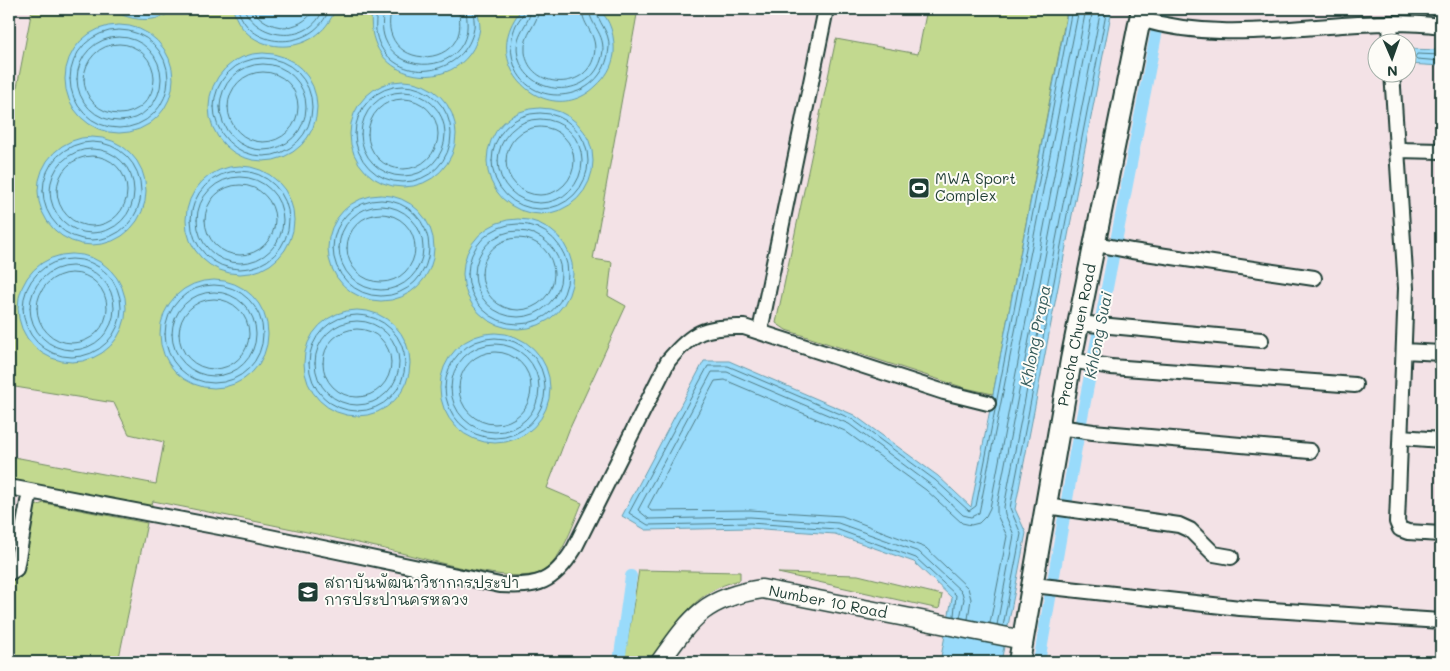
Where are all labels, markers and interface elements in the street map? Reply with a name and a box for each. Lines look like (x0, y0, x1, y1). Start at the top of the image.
north arrow (1368, 32, 1418, 82)
text: N (1387, 62, 1398, 81)
place label: MWA Sport Complex (935, 168, 1016, 205)
sports icon: MWA Sport Complex (907, 176, 931, 200)
street label: Pracha Chuen Road (1052, 262, 1100, 408)
water label: Khlong Prapa (1014, 283, 1055, 389)
water label: Khlong Suai (1079, 290, 1116, 380)
place label: สถาบันพัฒนาวิชาการประปา การประปานครหลวง (324, 572, 519, 609)
school or university icon: สถาบันพัฒนาวิชาการประปา การประปานครหลวง (296, 580, 320, 604)
street label: Number 10 Road (767, 580, 889, 622)

